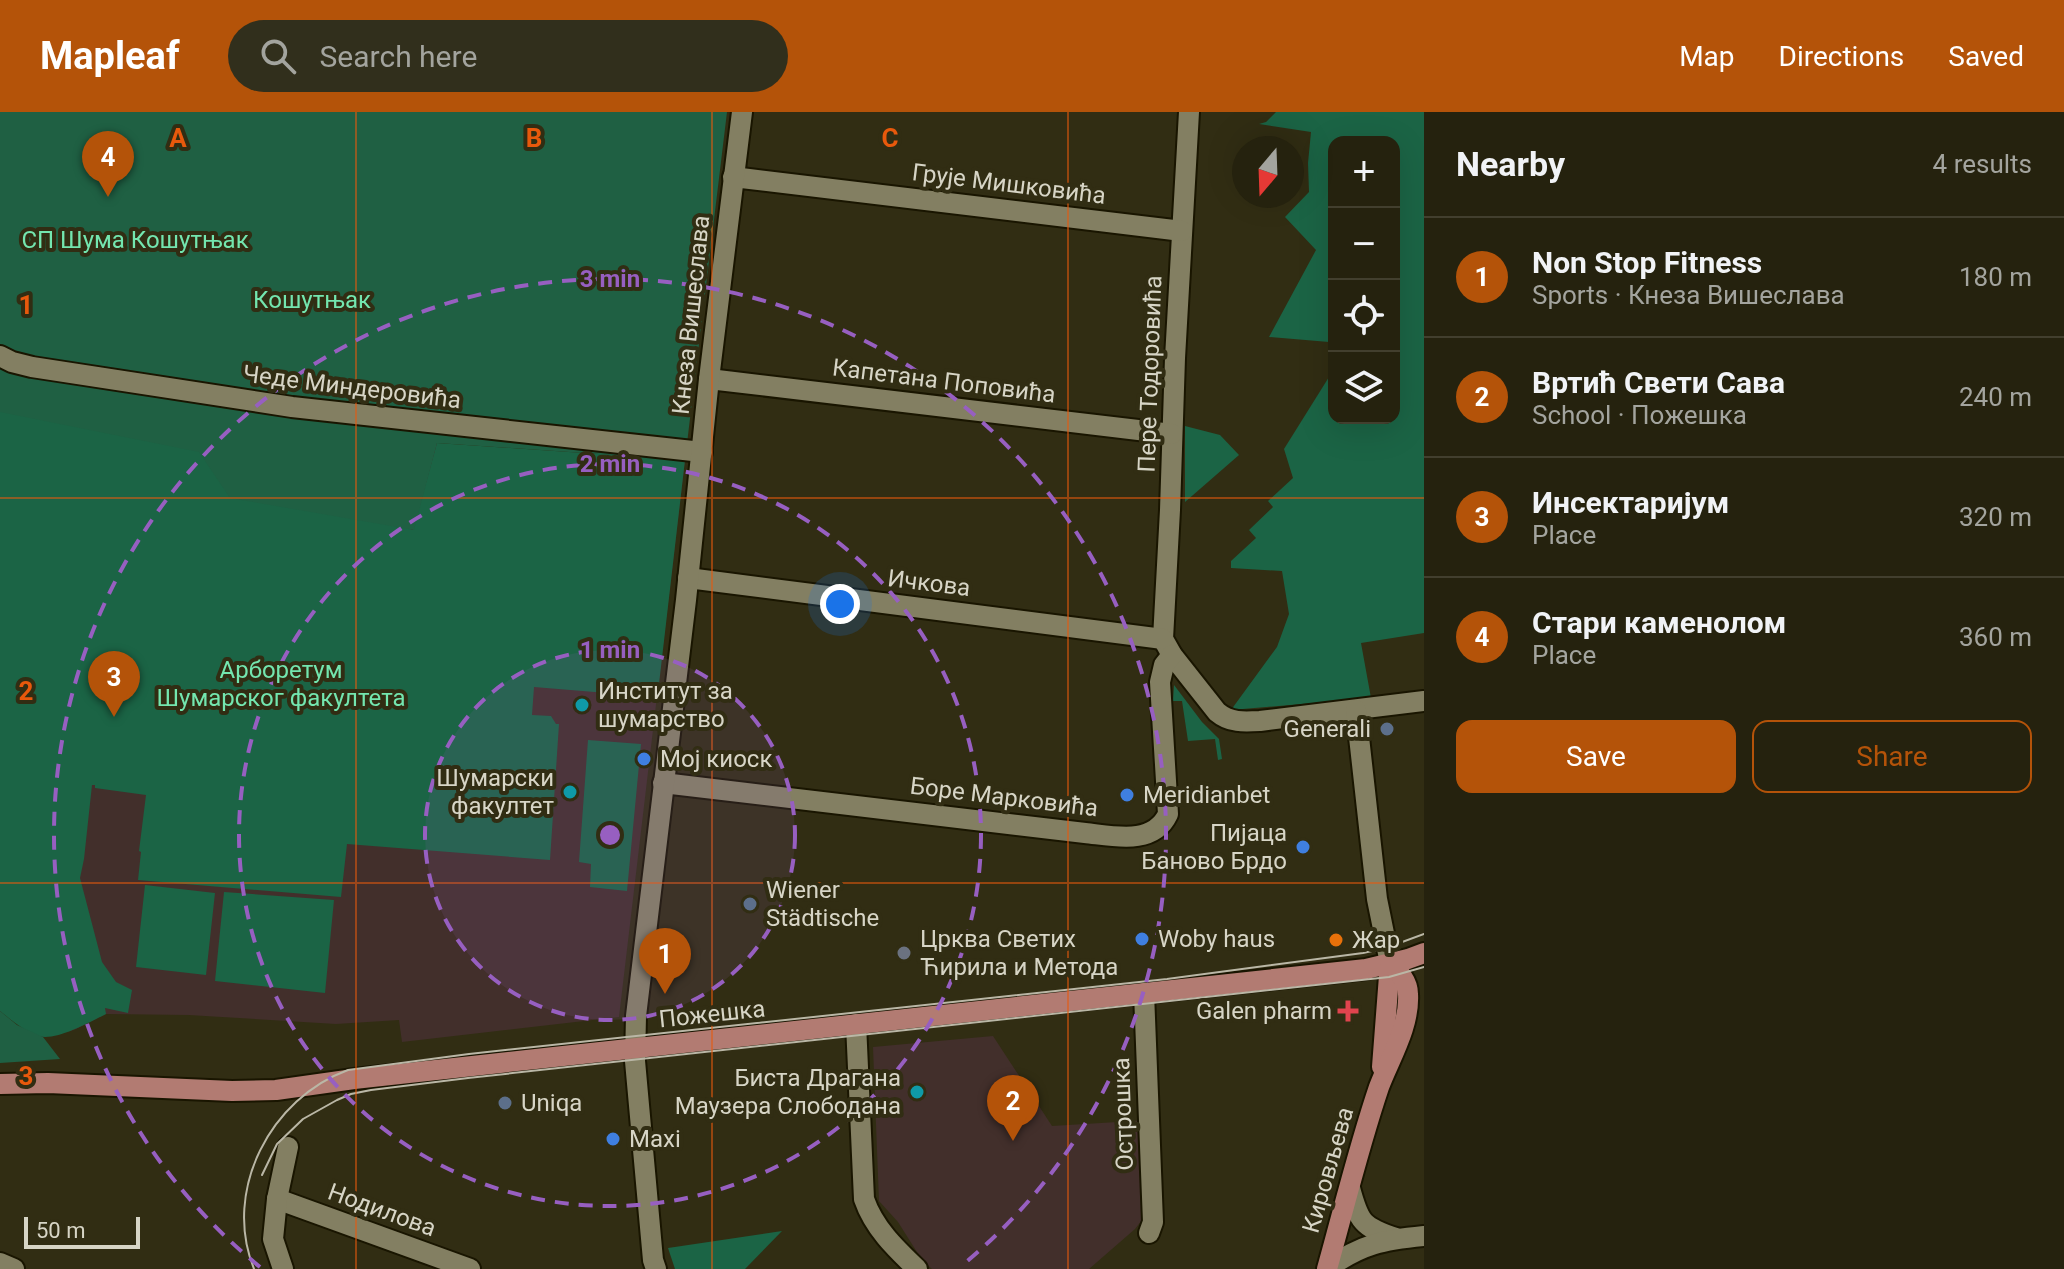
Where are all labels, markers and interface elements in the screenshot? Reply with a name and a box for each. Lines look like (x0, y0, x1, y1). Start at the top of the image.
search box (228, 20, 788, 92)
text: Mapleaf (40, 34, 180, 78)
icon: search (256, 34, 300, 78)
text: Search here (320, 39, 477, 74)
text: Map (1679, 40, 1735, 73)
text: Directions (1779, 40, 1904, 73)
text: Saved (1948, 40, 2024, 73)
text: A (169, 123, 187, 153)
text: B (526, 123, 542, 153)
text: C (881, 123, 899, 153)
pin: 4 (82, 131, 134, 197)
north arrow (1232, 136, 1304, 208)
map controls (1328, 136, 1400, 424)
button: + (1328, 136, 1400, 208)
text: Nearby (1456, 144, 1565, 184)
text: 4 results (1933, 149, 2032, 179)
street label: Грује Мишковића (911, 158, 1107, 210)
button: − (1328, 208, 1400, 280)
street label: Кнеза Вишеслава (667, 214, 715, 416)
park label: СП Шума Кошутњак (21, 226, 249, 254)
text: Non Stop Fitness (1532, 245, 1762, 280)
text: 1 (1475, 262, 1489, 292)
text: 180 m (1959, 262, 2032, 292)
text: 3 min (580, 265, 640, 293)
street label: Пере Тодоровића (1133, 275, 1167, 473)
button: locate (1328, 280, 1400, 352)
text: Sports · Кнеза Вишеслава (1532, 280, 1845, 310)
park label: Кошутњак (253, 286, 371, 314)
text: 1 (19, 290, 33, 320)
button: layers (1328, 352, 1400, 424)
street label: Капетана Поповића (831, 353, 1057, 409)
street label: Чеде Миндеровића (241, 360, 463, 414)
text: Вртић Свети Сава (1532, 365, 1785, 400)
text: 2 (1475, 382, 1489, 412)
text: 240 m (1959, 382, 2032, 412)
text: School · Пожешка (1532, 400, 1747, 430)
text: 2 min (580, 450, 640, 478)
text: Инсектаријум (1532, 485, 1729, 520)
text: 3 (1475, 502, 1489, 532)
text: 320 m (1959, 502, 2032, 532)
text: Place (1532, 520, 1596, 550)
street label: Ичкова (886, 564, 972, 602)
your location (820, 584, 860, 624)
text: Стари каменолом (1532, 605, 1786, 640)
text: 4 (1475, 622, 1489, 652)
text: 360 m (1959, 622, 2032, 652)
text: 1 min (580, 636, 640, 664)
text: Place (1532, 640, 1596, 670)
pin: 3 (88, 651, 140, 717)
park label: Арборетум Шумарског факултета (156, 656, 406, 712)
text: 2 (19, 676, 33, 706)
place label: Институт за шумарство (598, 677, 733, 733)
marker: Институт за шумарство (573, 696, 591, 714)
place label: Generali (1284, 715, 1371, 743)
marker: Generali (1378, 720, 1396, 738)
button: Save (1456, 720, 1736, 793)
button: Share (1752, 720, 2032, 793)
place label: Мој киоск (660, 745, 772, 773)
marker: Мој киоск (635, 750, 653, 768)
place label: Шумарски факултет (436, 764, 554, 820)
street label: Боре Марковића (908, 772, 1100, 822)
place label: Meridianbet (1143, 781, 1271, 809)
marker: Шумарски факултет (561, 783, 579, 801)
marker: Meridianbet (1118, 786, 1136, 804)
place label: Пијаца Баново Брдо (1141, 819, 1287, 875)
centre of rings (596, 821, 624, 849)
marker: Пијаца Баново Брдо (1294, 838, 1312, 856)
place label: Wiener Städtische (766, 876, 879, 932)
marker: Wiener Städtische (741, 895, 759, 913)
place label: Црква Светих Ћирила и Метода (920, 925, 1118, 981)
place label: Woby haus (1158, 925, 1275, 953)
place label: Жар (1352, 926, 1400, 954)
pin: 1 (639, 928, 691, 994)
marker: Woby haus (1133, 930, 1151, 948)
marker: Жар (1327, 931, 1345, 949)
marker: Црква Светих Ћирила и Метода (895, 944, 913, 962)
street label: Пожешка (657, 994, 767, 1034)
place label: Galen pharm (1196, 997, 1332, 1025)
marker: Galen pharm (1339, 1002, 1357, 1020)
street label: Острошка (1107, 1057, 1139, 1171)
text: 3 (19, 1061, 33, 1091)
place label: Биста Драгана Маузера Слободана (675, 1064, 901, 1120)
pin: 2 (987, 1075, 1039, 1141)
marker: Биста Драгана Маузера Слободана (908, 1083, 926, 1101)
place label: Uniqa (521, 1089, 582, 1117)
marker: Uniqa (496, 1094, 514, 1112)
street label: Кировљева (1297, 1104, 1359, 1236)
place label: Maxi (629, 1125, 681, 1153)
marker: Maxi (604, 1130, 622, 1148)
street label: Нодилова (324, 1178, 440, 1242)
scale bar (24, 1213, 140, 1249)
text: 50 m (36, 1218, 85, 1243)

